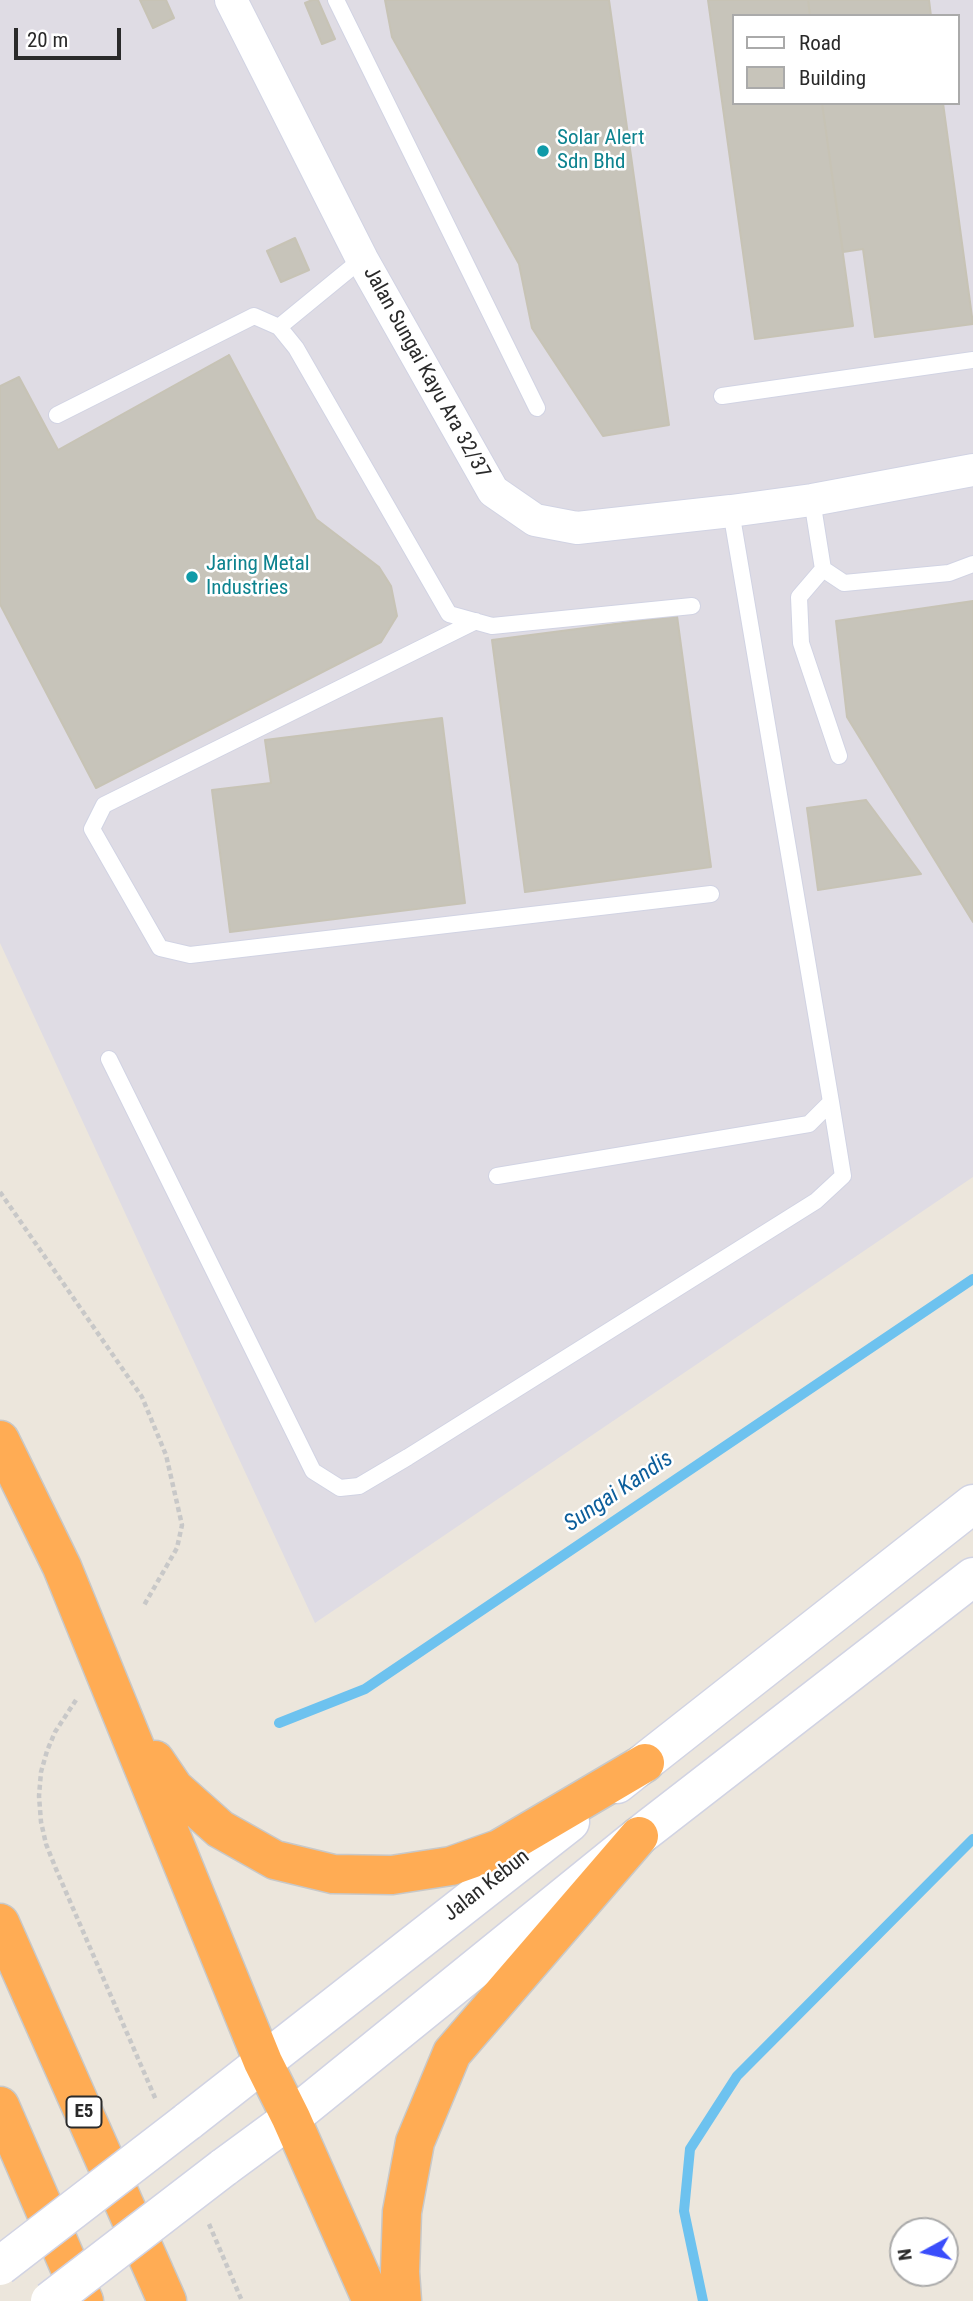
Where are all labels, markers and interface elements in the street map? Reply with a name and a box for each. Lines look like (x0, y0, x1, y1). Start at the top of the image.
scale bar (18, 14, 124, 58)
legend (732, 14, 959, 105)
text: 20 m (27, 28, 68, 52)
text: Road (799, 31, 841, 55)
text: Building (799, 66, 866, 90)
place label: Solar Alert Sdn Bhd (557, 126, 644, 176)
marker: Solar Alert Sdn Bhd (535, 143, 551, 159)
street label: Jalan Sungai Kayu Ara 32/37 (357, 263, 495, 483)
place label: Jaring Metal Industries (206, 552, 310, 602)
marker: Jaring Metal Industries (184, 569, 200, 585)
water label: Sungai Kandis (559, 1446, 679, 1538)
street label: Jalan Kebun (439, 1845, 535, 1927)
road number: E5 (66, 2096, 102, 2128)
north arrow (889, 2217, 959, 2287)
text: N (892, 2247, 917, 2262)

